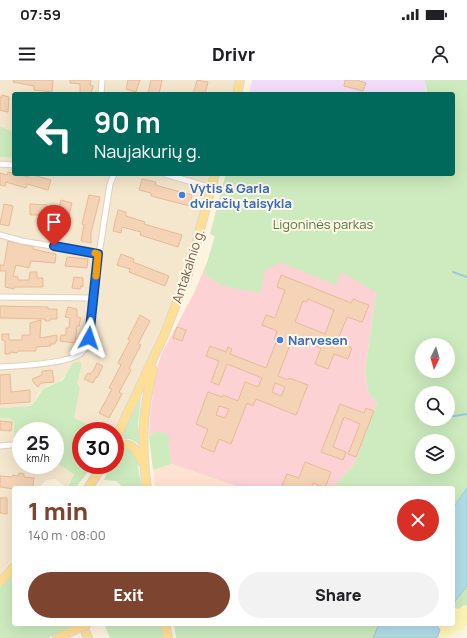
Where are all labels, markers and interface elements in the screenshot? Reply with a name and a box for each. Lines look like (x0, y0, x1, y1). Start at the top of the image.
text: 07:59 (20, 4, 61, 25)
text: Drivr (212, 42, 255, 66)
icon: menu (16, 43, 38, 65)
icon: person (429, 43, 451, 65)
text: 90 m (94, 103, 161, 141)
icon: left (28, 108, 80, 160)
text: Naujakurių g. (94, 139, 201, 163)
place label: Vytis & Garla dviračių taisykla (190, 179, 292, 212)
marker: Vytis & Garla dviračių taisykla (177, 190, 187, 200)
pin (37, 205, 71, 246)
icon: arrive (43, 211, 65, 233)
park label: Ligoninės parkas (273, 215, 373, 233)
street label: Antakalnio g. (168, 227, 208, 305)
position arrow (68, 317, 110, 359)
place label: Narvesen (288, 331, 348, 349)
marker: Narvesen (275, 335, 285, 345)
north arrow (415, 338, 455, 378)
map controls (415, 338, 455, 474)
button: search (415, 386, 455, 426)
speed limit sign: 30 (72, 422, 124, 474)
text: 25 (26, 429, 50, 456)
button: layers (415, 434, 455, 474)
text: km/h (26, 451, 50, 465)
text: 1 min (28, 494, 88, 527)
button: close (397, 499, 439, 541)
text: 140 m · 08:00 (28, 526, 106, 544)
button: Exit (28, 572, 230, 618)
button: Share (238, 572, 439, 618)

